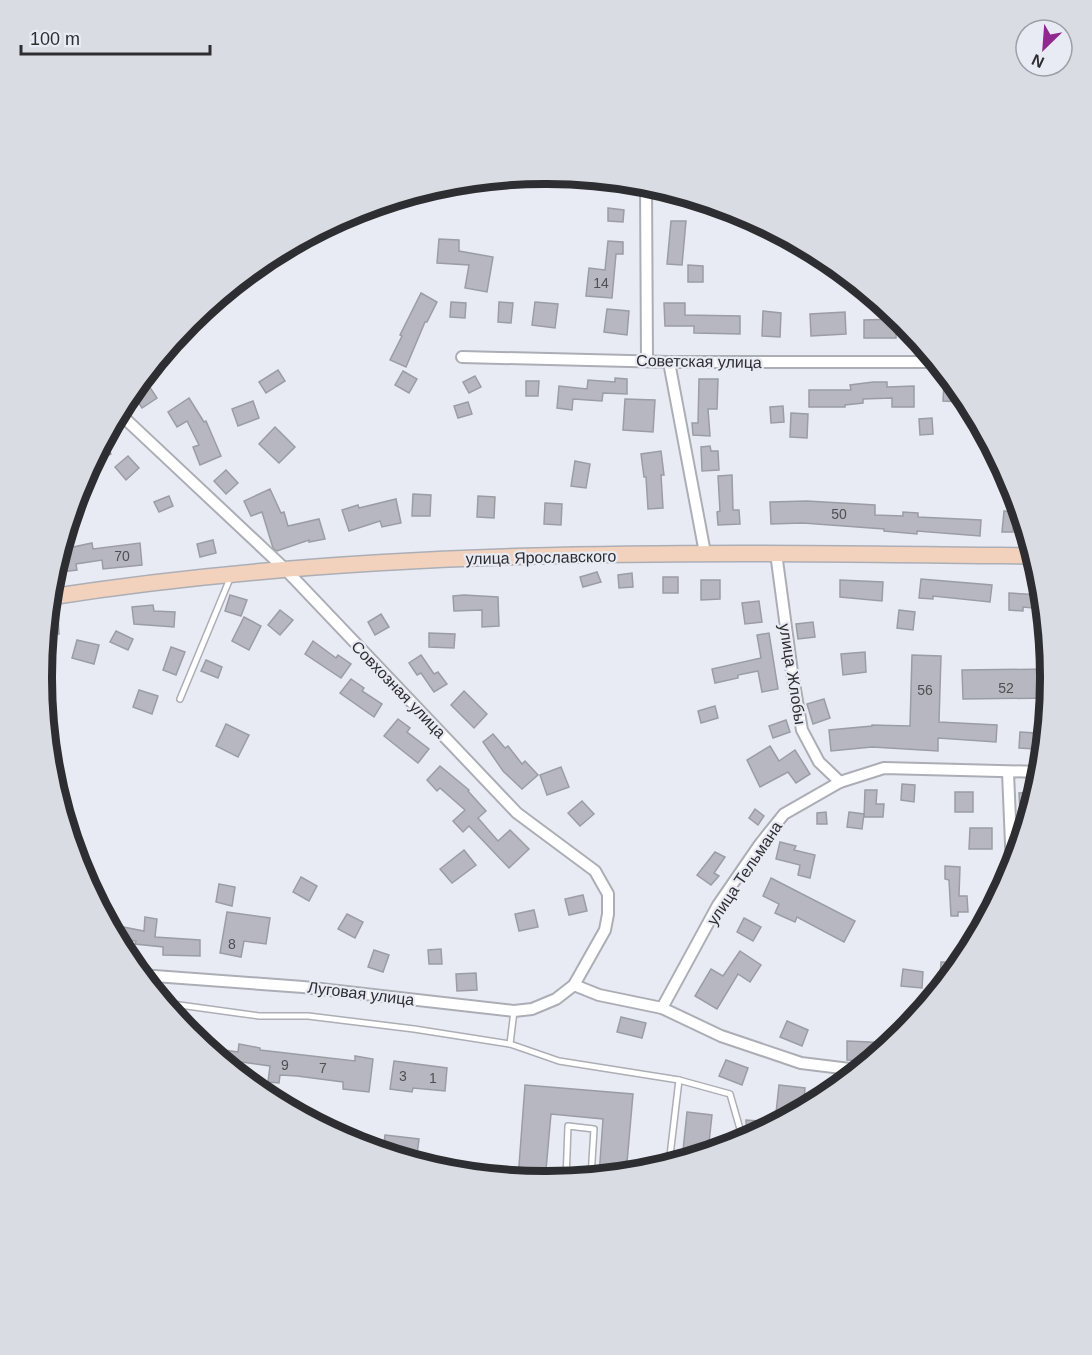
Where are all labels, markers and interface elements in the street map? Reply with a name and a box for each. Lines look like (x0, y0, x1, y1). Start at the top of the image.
scale bar (21, 18, 210, 56)
north arrow (1014, 18, 1074, 78)
text: 100 m (30, 29, 80, 49)
text: N (1029, 51, 1047, 71)
house number: 14 (593, 275, 609, 291)
street label: Советская улица (636, 352, 762, 371)
house number: 50 (831, 506, 847, 522)
house number: 70 (114, 548, 130, 564)
street label: улица Ярославского (465, 548, 617, 567)
street label: улица Жлобы (776, 622, 809, 726)
street label: Совхозная улица (348, 638, 449, 741)
house number: 52 (998, 680, 1014, 696)
house number: 56 (917, 682, 933, 698)
street label: улица Тельмана (704, 818, 785, 928)
house number: 8 (228, 936, 236, 952)
street label: Луговая улица (307, 979, 415, 1008)
house number: 9 (281, 1057, 289, 1073)
house number: 7 (319, 1060, 327, 1076)
house number: 3 (399, 1068, 407, 1084)
house number: 1 (429, 1070, 437, 1086)

